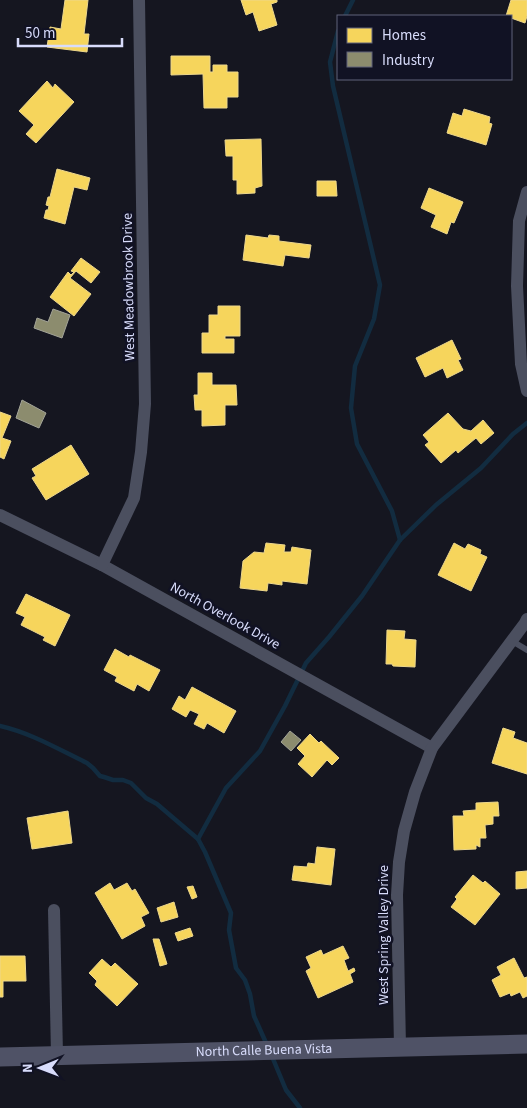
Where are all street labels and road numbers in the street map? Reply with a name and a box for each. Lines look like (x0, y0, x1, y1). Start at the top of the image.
street label: West Meadowbrook Drive (118, 213, 140, 361)
street label: North Overlook Drive (166, 577, 284, 655)
street label: West Spring Valley Drive (374, 865, 394, 1005)
street label: North Calle Buena Vista (195, 1039, 333, 1062)

